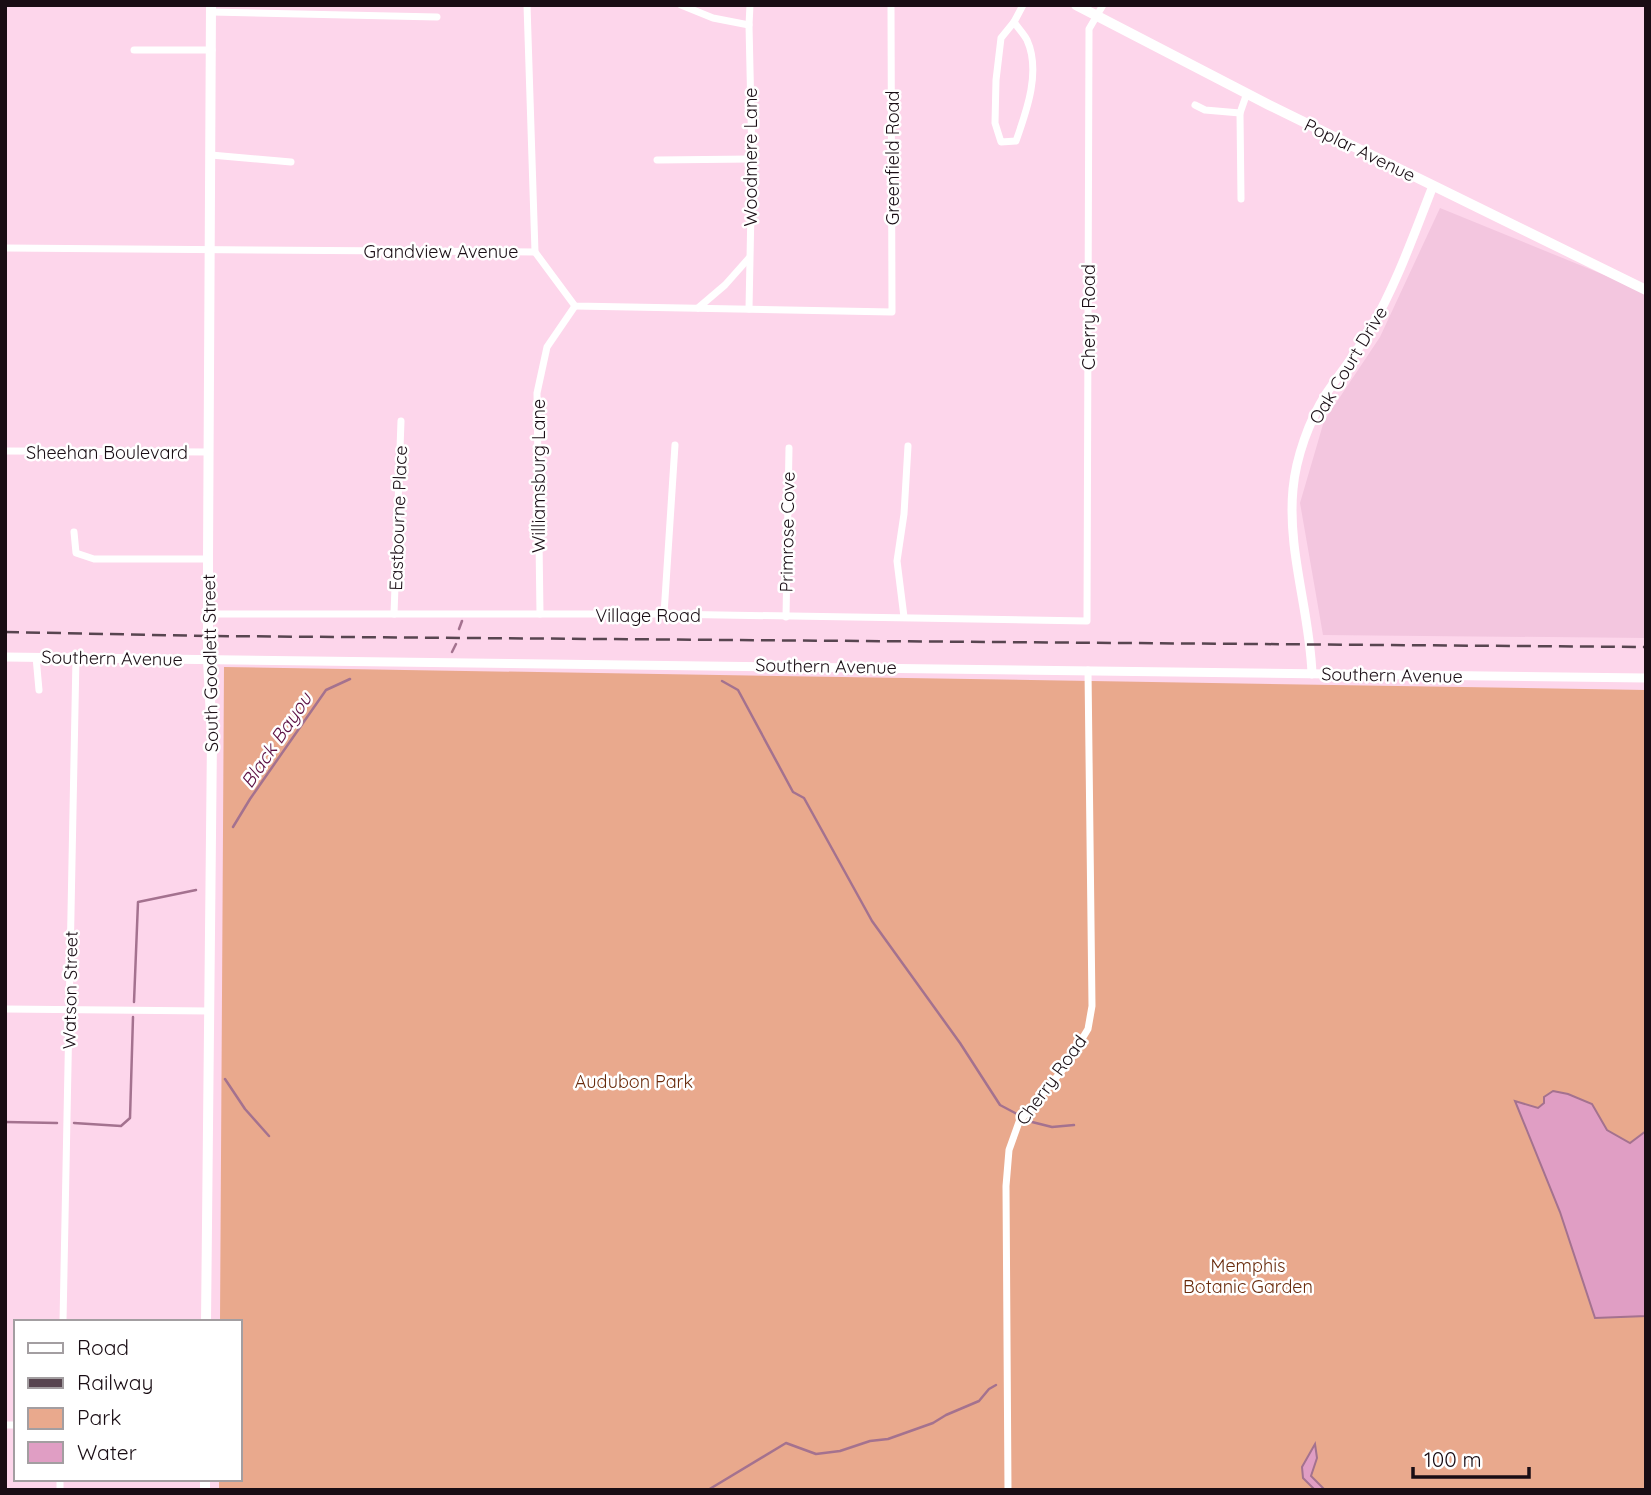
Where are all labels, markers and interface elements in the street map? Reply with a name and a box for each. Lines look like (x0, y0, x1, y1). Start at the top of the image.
street label: Woodmere Lane (739, 87, 762, 227)
street label: Greenfield Road (881, 91, 904, 225)
street label: Poplar Avenue (1301, 113, 1419, 187)
street label: Grandview Avenue (364, 240, 519, 263)
street label: Cherry Road (1077, 264, 1100, 370)
street label: Oak Court Drive (1304, 302, 1392, 428)
street label: Williamsburg Lane (527, 399, 550, 553)
street label: Sheehan Boulevard (26, 441, 188, 464)
street label: Eastbourne Place (384, 445, 412, 591)
street label: Primrose Cove (774, 471, 800, 593)
street label: South Goodlett Street (197, 574, 223, 752)
street label: Village Road (595, 604, 701, 627)
street label: Southern Avenue (41, 645, 183, 671)
street label: Southern Avenue (755, 653, 897, 679)
street label: Southern Avenue (1321, 662, 1463, 688)
water label: Black Bayou (235, 687, 317, 792)
street label: Watson Street (57, 931, 83, 1049)
street label: Cherry Road (1011, 1030, 1091, 1130)
park label: Audubon Park (575, 1070, 693, 1093)
park label: Memphis Botanic Garden (1183, 1254, 1313, 1298)
legend (14, 1320, 242, 1481)
text: Road (77, 1334, 129, 1360)
text: Railway (77, 1369, 153, 1395)
text: Park (77, 1404, 121, 1430)
scale bar (1413, 1436, 1528, 1480)
text: Water (77, 1439, 137, 1465)
text: 100 m (1424, 1446, 1482, 1472)

